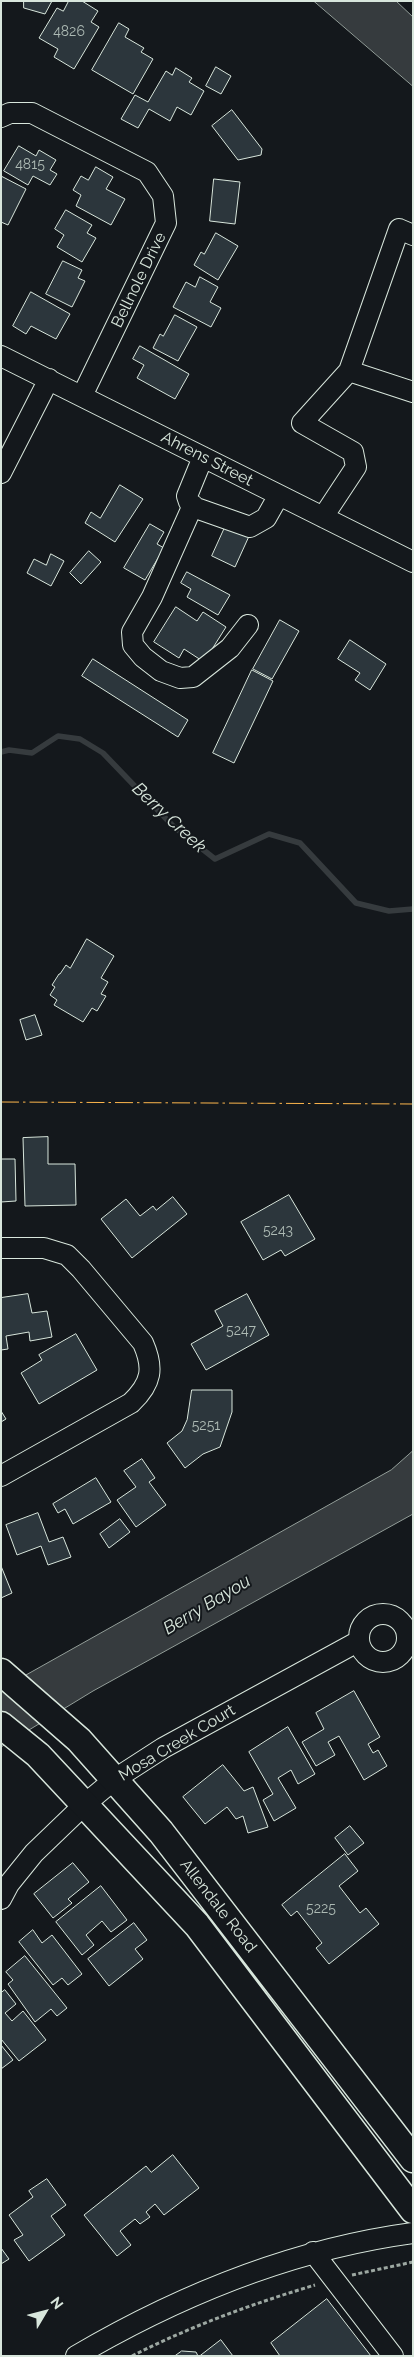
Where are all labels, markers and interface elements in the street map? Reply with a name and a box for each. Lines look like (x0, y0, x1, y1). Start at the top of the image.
house number: 4826 (53, 24, 85, 40)
house number: 4815 (15, 157, 45, 173)
street label: Bellnole Drive (108, 229, 170, 331)
street label: Ahrens Street (158, 428, 256, 490)
water label: Berry Creek (127, 778, 211, 858)
house number: 5243 (263, 1223, 293, 1239)
house number: 5247 (226, 1323, 256, 1339)
house number: 5251 (192, 1418, 220, 1434)
water label: Berry Bayou (159, 1570, 255, 1640)
street label: Mosa Creek Court (115, 1701, 239, 1785)
street label: Allendale Road (176, 1856, 260, 1956)
house number: 5225 (306, 1901, 336, 1917)
north arrow (20, 2287, 70, 2337)
text: N (47, 2294, 67, 2312)

